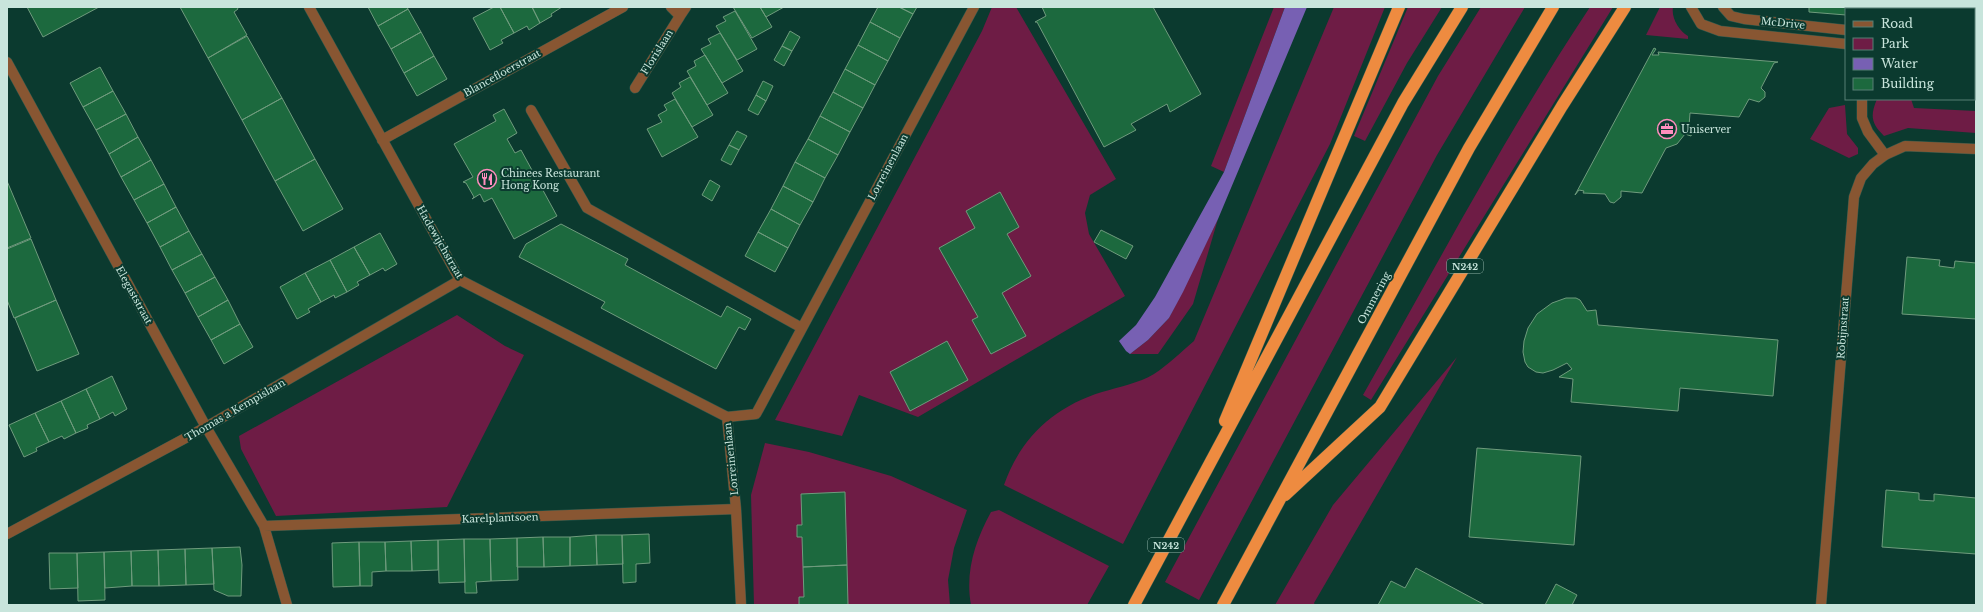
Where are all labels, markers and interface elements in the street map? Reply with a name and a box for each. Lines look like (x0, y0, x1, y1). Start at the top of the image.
legend (1845, 8, 1975, 100)
street label: McDrive (1760, 14, 1806, 32)
text: Road (1881, 16, 1913, 31)
street label: Florislaan (638, 27, 676, 77)
text: Park (1881, 36, 1909, 51)
street label: Blancefloerstraat (461, 46, 543, 100)
text: Water (1880, 56, 1918, 71)
text: Building (1881, 76, 1935, 91)
office icon: Uniserver (1656, 118, 1678, 140)
place label: Uniserver (1681, 123, 1731, 136)
street label: Lorreinenlaan (865, 132, 911, 202)
place label: Chinees Restaurant Hong Kong (501, 167, 600, 192)
restaurant icon: Chinees Restaurant Hong Kong (476, 168, 498, 190)
street label: Hadewijchstraat (414, 203, 466, 281)
road number: N242 (1447, 259, 1483, 273)
street label: Elegaststraat (113, 264, 155, 326)
street label: Ommering (1355, 269, 1394, 327)
street label: Robijnstraat (1834, 296, 1852, 359)
street label: Thomas a Kempislaan (183, 376, 287, 444)
street label: Lorreinenlaan (721, 422, 741, 496)
street label: Karelplantsoen (461, 510, 539, 526)
road number: N242 (1148, 538, 1184, 552)

